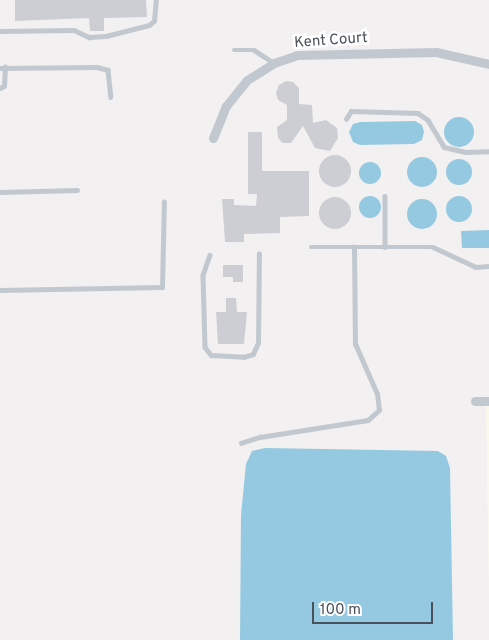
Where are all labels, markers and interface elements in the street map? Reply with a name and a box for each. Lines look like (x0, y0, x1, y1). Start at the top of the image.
street label: Kent Court (294, 29, 368, 53)
scale bar (314, 592, 435, 624)
text: 100 m (320, 601, 361, 620)

